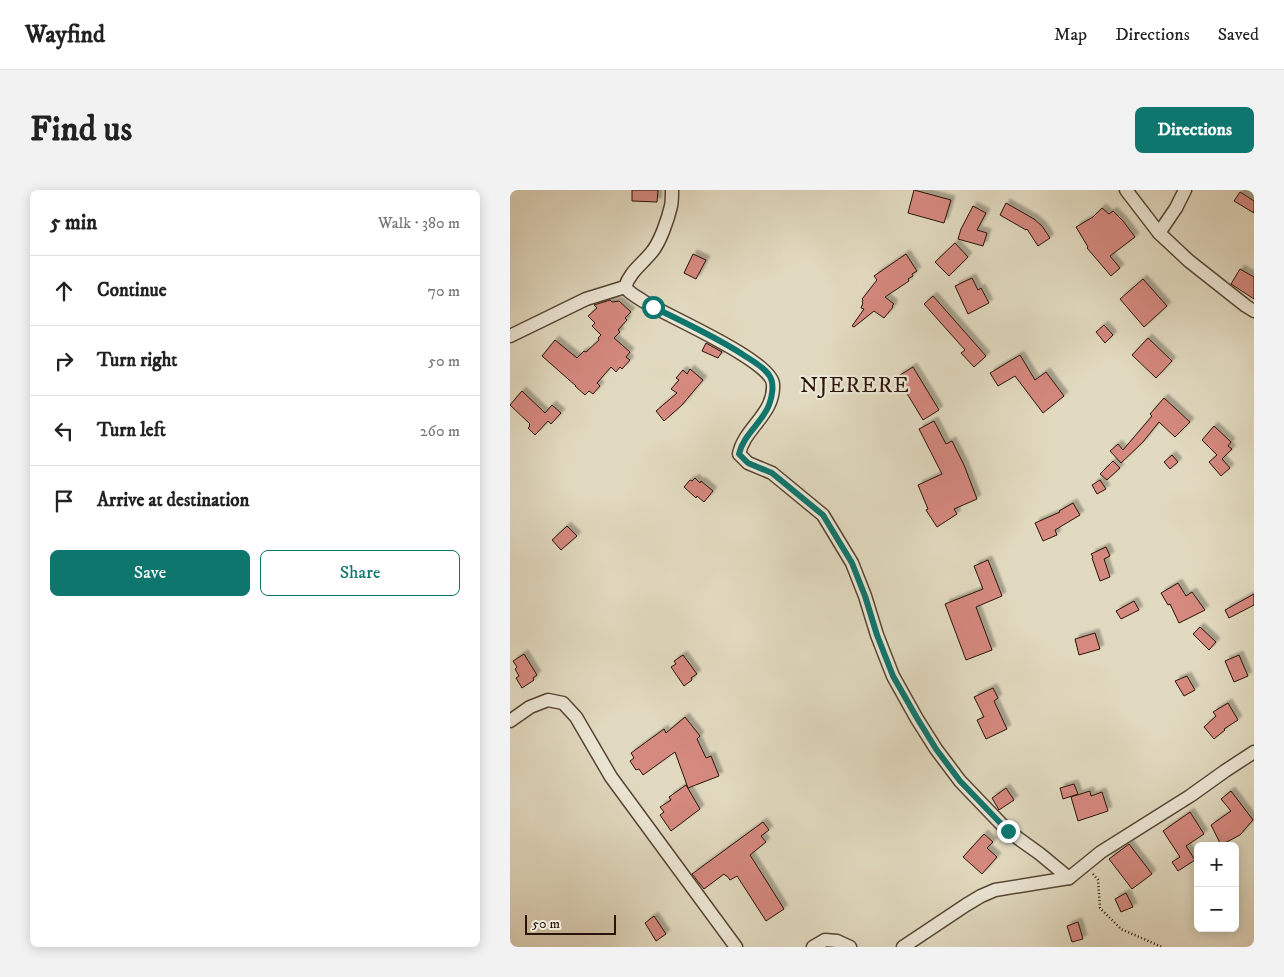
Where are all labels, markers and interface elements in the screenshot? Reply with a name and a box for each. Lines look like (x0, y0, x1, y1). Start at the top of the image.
text: Wayfind (25, 20, 105, 50)
text: Map (1054, 24, 1087, 46)
text: Directions (1115, 24, 1190, 46)
text: Saved (1218, 24, 1259, 46)
button: Directions (1135, 107, 1254, 153)
text: Find us (30, 108, 132, 152)
text: 5 min (50, 210, 97, 236)
text: Walk · 380 m (378, 213, 460, 233)
icon: ahead (50, 277, 78, 305)
text: Continue (97, 279, 167, 302)
text: 70 m (428, 281, 460, 301)
route start (642, 296, 665, 319)
icon: right (50, 347, 78, 375)
text: Turn right (97, 349, 177, 372)
text: 50 m (428, 351, 460, 371)
district label: NJERERE (800, 372, 910, 399)
icon: left (50, 417, 78, 445)
text: Turn left (97, 419, 166, 442)
text: 260 m (420, 421, 460, 441)
icon: arrive (50, 487, 78, 515)
text: Arrive at destination (97, 489, 249, 512)
button: Save (50, 550, 250, 596)
button: Share (260, 550, 460, 596)
route end (997, 820, 1020, 843)
map controls (1194, 842, 1239, 932)
button: + (1194, 842, 1239, 887)
button: − (1194, 887, 1239, 932)
scale bar (525, 912, 616, 935)
text: 50 m (532, 915, 560, 933)

